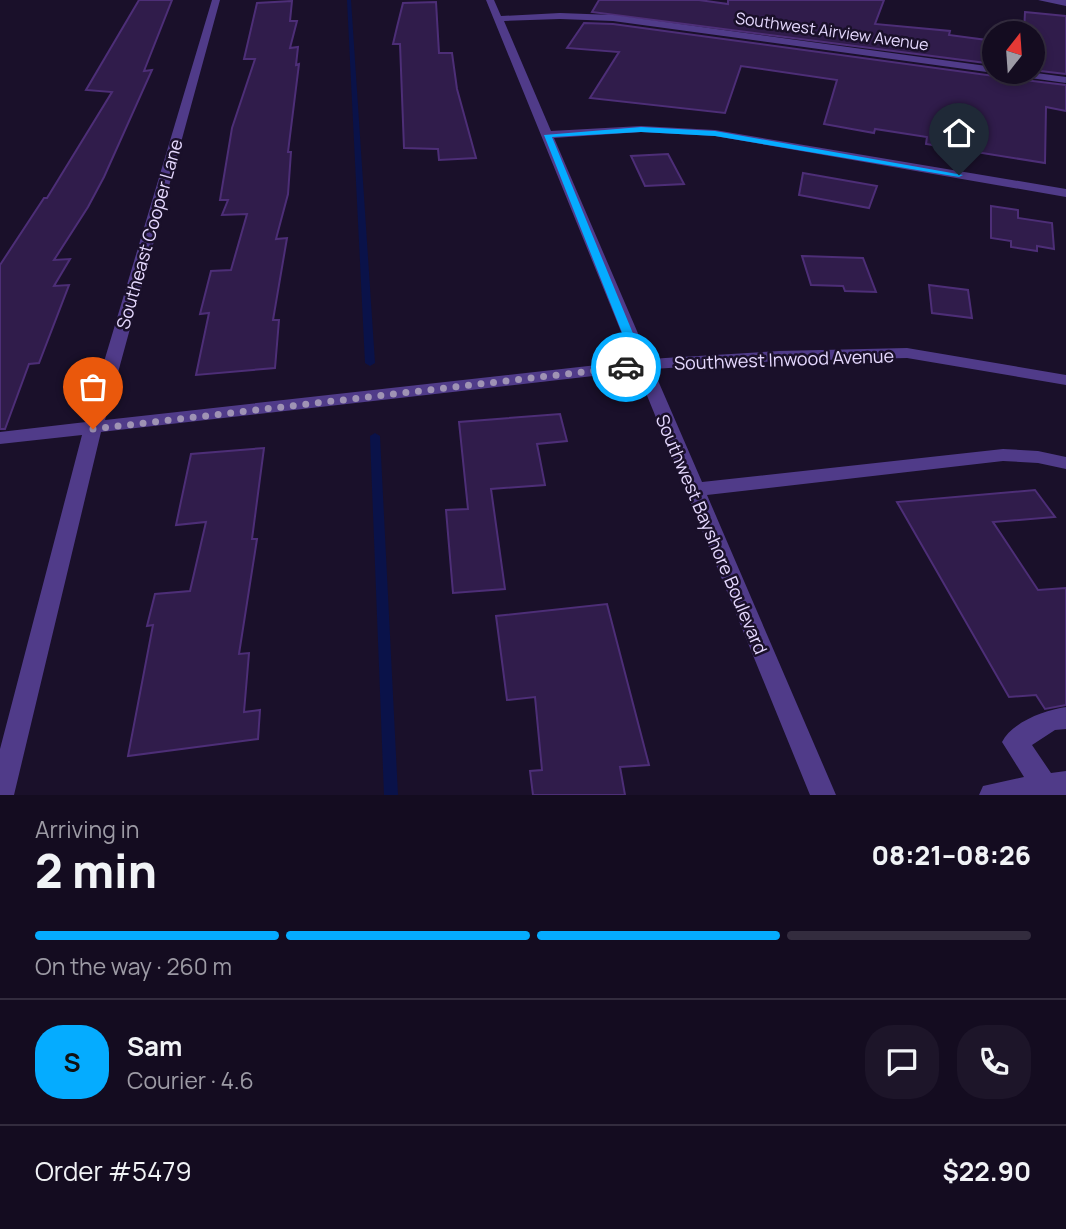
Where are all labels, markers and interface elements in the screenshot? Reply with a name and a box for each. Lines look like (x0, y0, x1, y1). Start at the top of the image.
street label: Southwest Airview Avenue (734, 7, 930, 55)
north arrow (982, 21, 1045, 84)
map controls (982, 21, 1045, 84)
pin (929, 103, 989, 175)
icon: home (940, 114, 978, 152)
street label: Southeast Cooper Lane (110, 136, 188, 332)
courier (591, 332, 661, 402)
street label: Southwest Inwood Avenue (674, 343, 894, 375)
icon: car (607, 348, 645, 386)
pin (63, 357, 123, 429)
icon: bag (74, 368, 112, 406)
street label: Southwest Bayshore Boulevard (651, 411, 773, 657)
text: Arriving in (35, 813, 140, 845)
text: 08:21–08:26 (872, 837, 1031, 873)
text: 2 min (35, 839, 157, 902)
text: On the way · 260 m (35, 950, 232, 982)
button: chat (865, 1025, 939, 1099)
button: phone (957, 1025, 1031, 1099)
text: Sam (127, 1028, 182, 1064)
text: S (63, 1044, 81, 1080)
text: Courier · 4.6 (127, 1064, 254, 1096)
text: Order #5479 (35, 1153, 192, 1189)
text: $22.90 (943, 1153, 1031, 1189)

